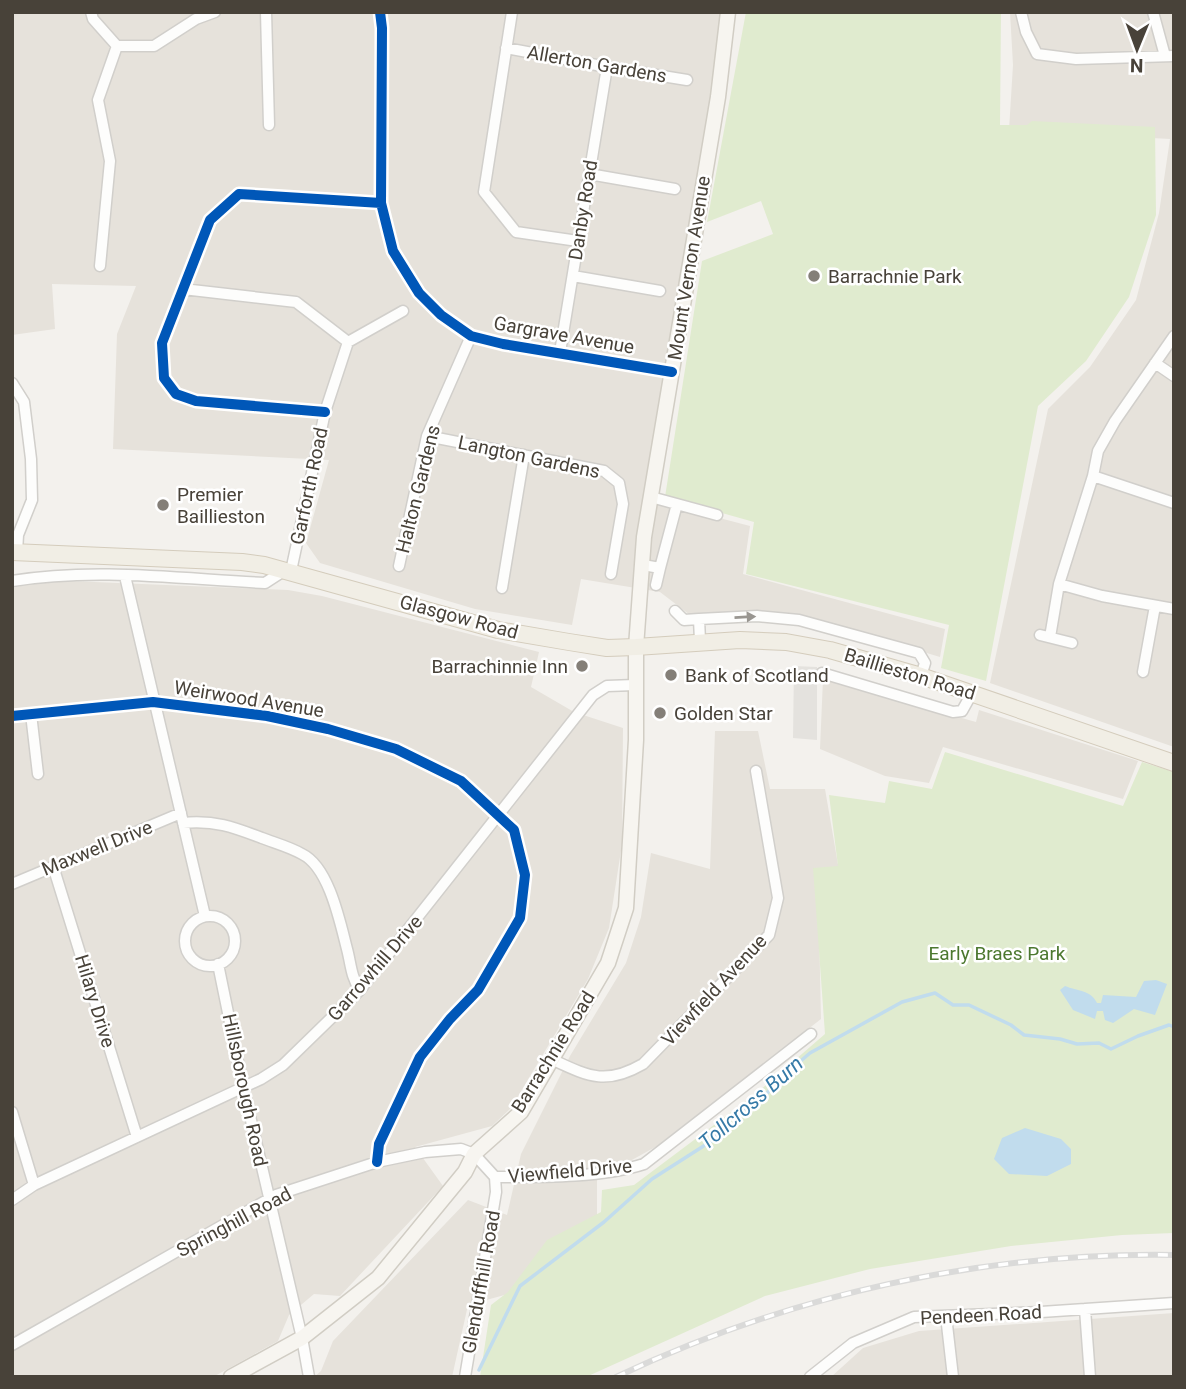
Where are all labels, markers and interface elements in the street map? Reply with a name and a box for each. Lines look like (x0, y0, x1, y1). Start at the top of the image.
north arrow (1102, 14, 1172, 84)
street label: Allerton Gardens (525, 40, 669, 88)
text: N (1130, 54, 1144, 77)
street label: Danby Road (564, 158, 602, 262)
street label: Mount Vernon Avenue (663, 174, 715, 362)
place label: Barrachnie Park (828, 265, 962, 288)
marker: Barrachnie Park (806, 268, 822, 284)
street label: Gargrave Avenue (492, 311, 636, 359)
street label: Halton Gardens (391, 423, 445, 555)
street label: Garforth Road (285, 425, 333, 547)
street label: Langton Gardens (456, 431, 602, 483)
place label: Premier Baillieston (177, 483, 265, 528)
marker: Premier Baillieston (155, 497, 171, 513)
street label: Glasgow Road (397, 590, 521, 644)
one-way arrow (734, 611, 756, 622)
street label: Baillieston Road (842, 643, 978, 705)
place label: Barrachinnie Inn (431, 655, 568, 678)
marker: Barrachinnie Inn (574, 658, 590, 674)
place label: Bank of Scotland (685, 664, 829, 687)
marker: Bank of Scotland (663, 667, 679, 683)
street label: Weirwood Avenue (172, 676, 326, 722)
place label: Golden Star (674, 702, 773, 725)
marker: Golden Star (652, 705, 668, 721)
street label: Maxwell Drive (38, 815, 156, 881)
street label: Garrowhill Drive (323, 910, 427, 1026)
street label: Viewfield Avenue (657, 930, 771, 1050)
park label: Early Braes Park (928, 942, 1066, 965)
street label: Hilary Drive (70, 952, 120, 1050)
street label: Barrachnie Road (506, 987, 600, 1117)
street label: Hillsborough Road (218, 1011, 272, 1169)
water label: Tollcross Burn (694, 1051, 808, 1155)
street label: Viewfield Drive (507, 1154, 633, 1188)
street label: Springhill Road (173, 1182, 295, 1262)
street label: Glenduffhill Road (457, 1209, 505, 1355)
street label: Pendeen Road (919, 1300, 1043, 1330)

